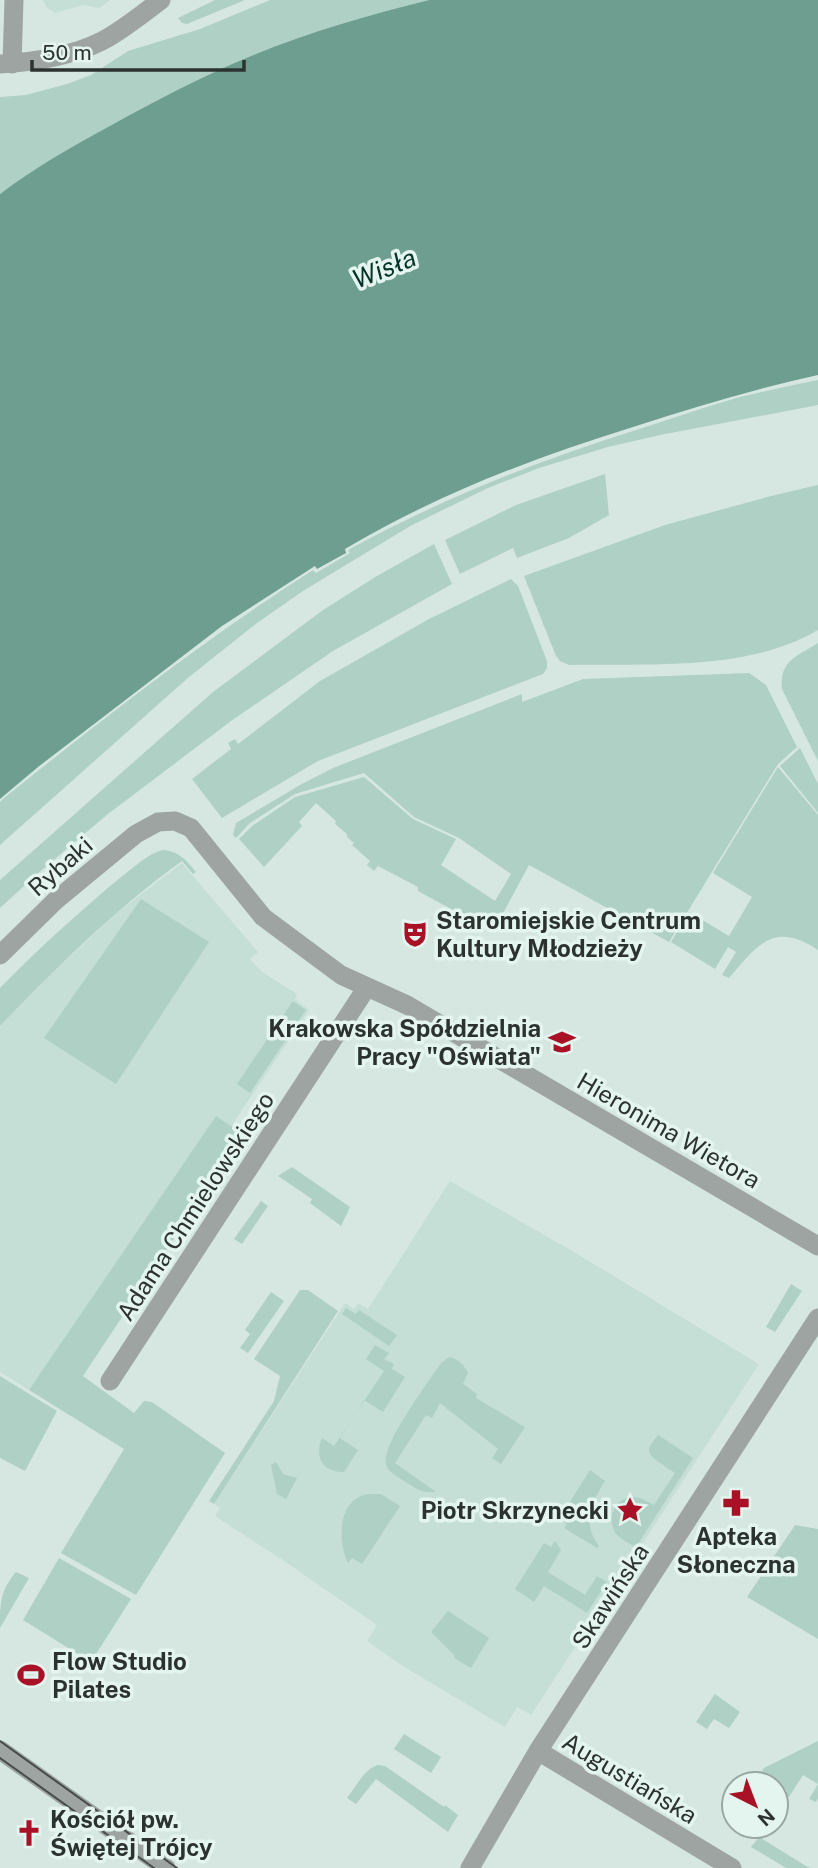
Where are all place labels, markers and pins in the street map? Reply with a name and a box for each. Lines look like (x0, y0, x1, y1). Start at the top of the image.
place label: Staromiejskie Centrum Kultury Młodzieży (436, 906, 701, 962)
theatre icon: Staromiejskie Centrum Kultury Młodzieży (400, 919, 430, 949)
place label: Krakowska Spółdzielnia Pracy "Oświata" (268, 1014, 541, 1070)
school or university icon: Krakowska Spółdzielnia Pracy "Oświata" (547, 1027, 577, 1057)
pharmacy icon: Apteka Słoneczna (721, 1488, 751, 1518)
place icon: Piotr Skrzynecki (615, 1495, 645, 1525)
place label: Piotr Skrzynecki (421, 1496, 609, 1524)
place label: Apteka Słoneczna (676, 1522, 796, 1578)
place label: Flow Studio Pilates (52, 1647, 187, 1703)
sports icon: Flow Studio Pilates (16, 1660, 46, 1690)
place label: Kościół pw. Świętej Trójcy (50, 1805, 213, 1861)
church icon: Kościół pw. Świętej Trójcy (14, 1818, 44, 1848)

